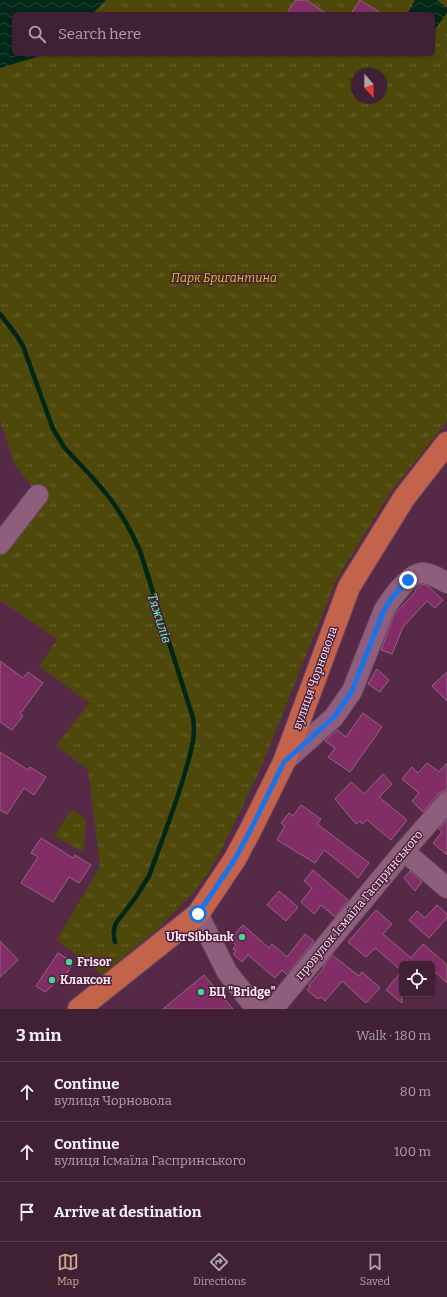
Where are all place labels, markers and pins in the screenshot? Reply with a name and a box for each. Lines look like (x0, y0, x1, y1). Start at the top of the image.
place label: UkrSibbank (166, 930, 235, 944)
marker: UkrSibbank (237, 932, 247, 942)
place label: Frisor (77, 955, 112, 969)
marker: Frisor (64, 957, 74, 967)
place label: Клаксон (60, 973, 111, 987)
marker: Клаксон (47, 975, 57, 985)
place label: БЦ "Bridge" (209, 985, 276, 999)
marker: БЦ "Bridge" (196, 987, 206, 997)

